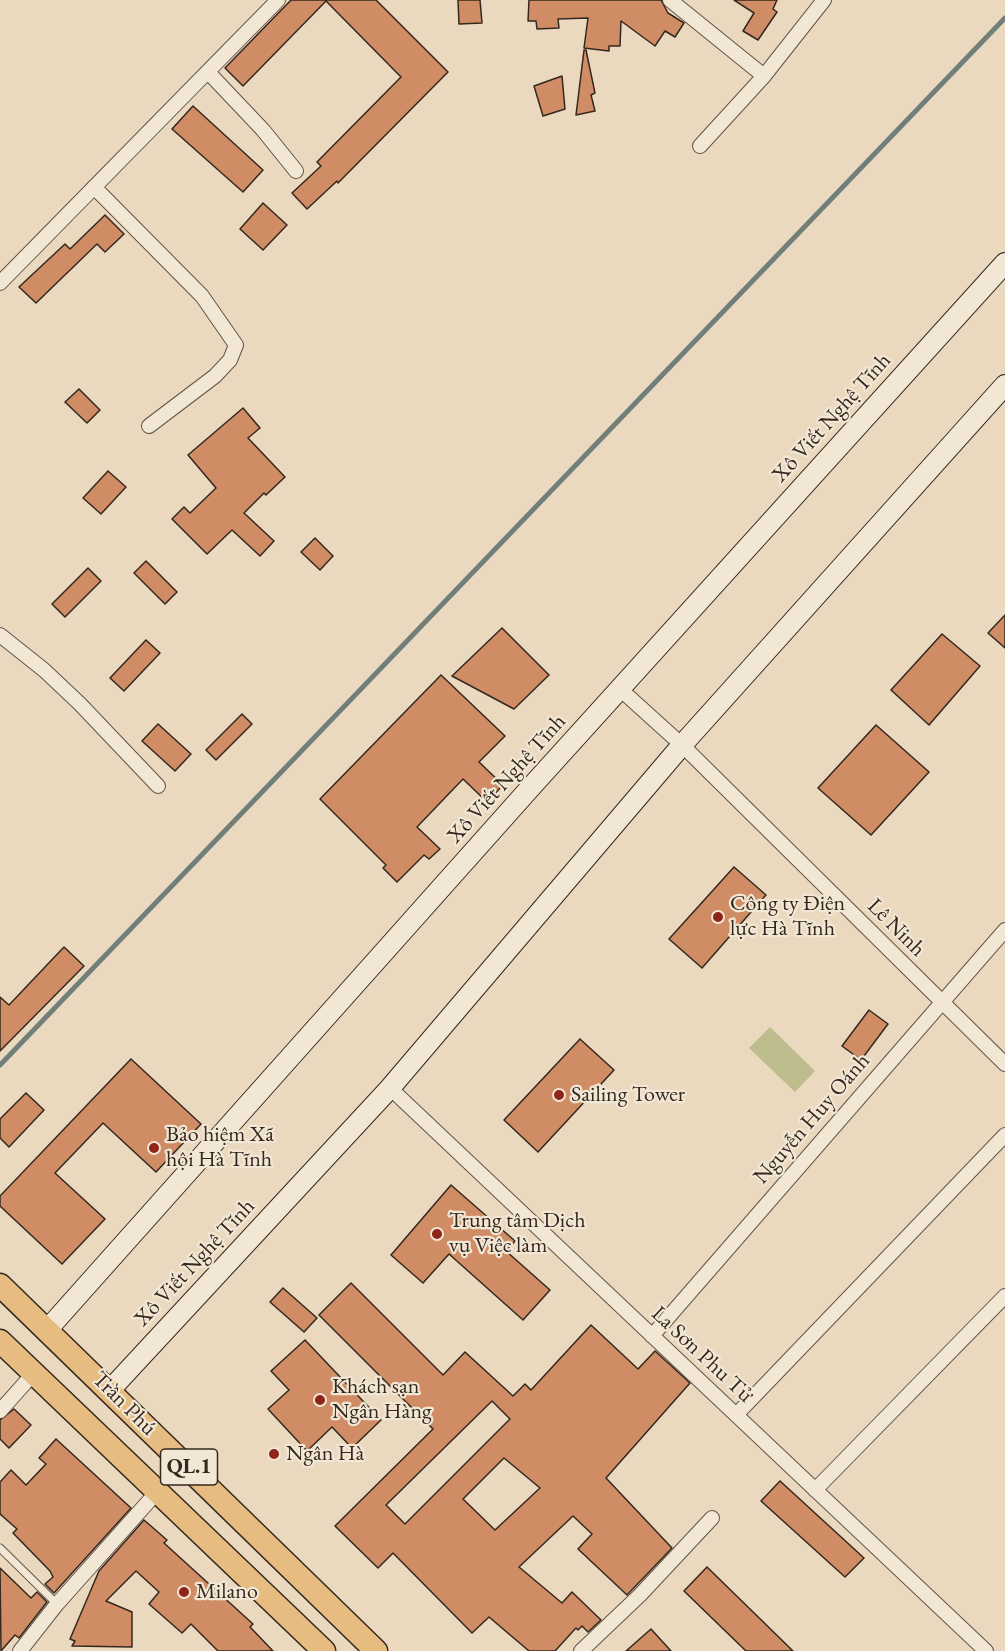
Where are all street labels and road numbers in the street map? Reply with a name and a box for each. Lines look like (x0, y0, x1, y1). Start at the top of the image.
street label: Xô Viết Nghệ Tĩnh (767, 348, 897, 488)
street label: Xô Viết Nghệ Tĩnh (442, 709, 572, 849)
street label: Lê Ninh (861, 893, 931, 963)
street label: Nguyễn Huy Oánh (748, 1048, 876, 1190)
street label: Xô Viết Nghệ Tĩnh (129, 1194, 261, 1332)
street label: La Sơn Phu Tử (645, 1301, 759, 1409)
street label: Trần Phú (86, 1366, 162, 1442)
road number: QL.1 (160, 1449, 218, 1485)

